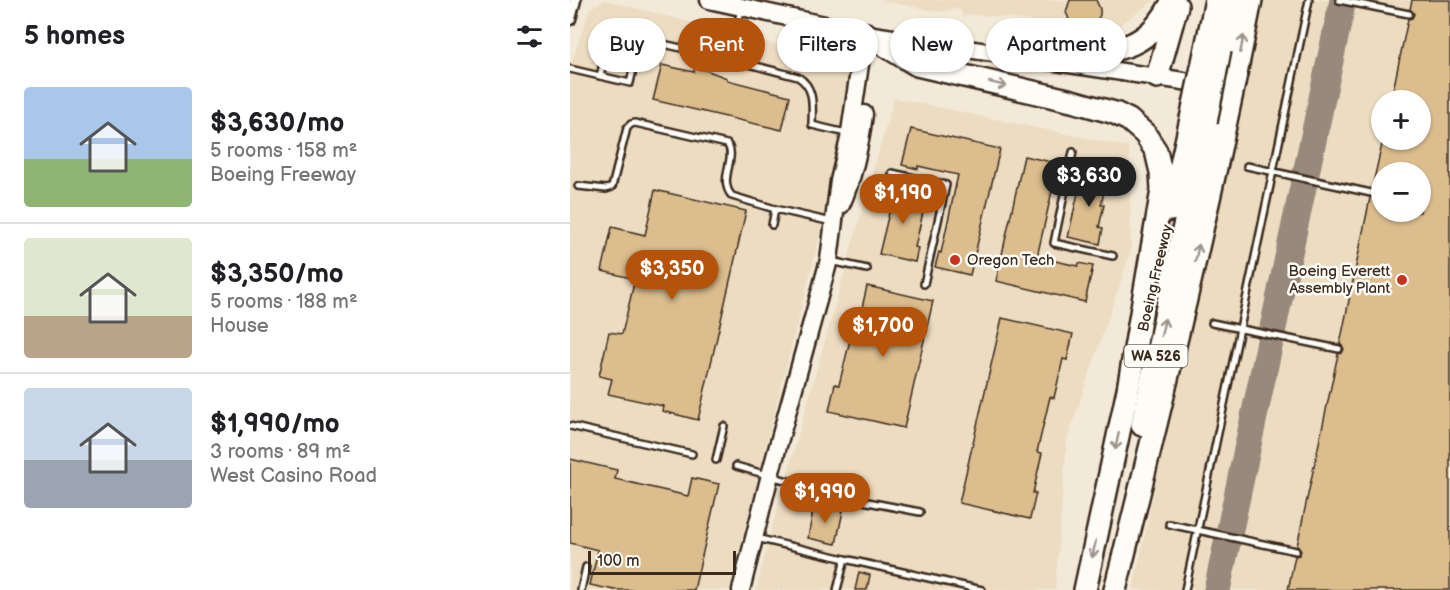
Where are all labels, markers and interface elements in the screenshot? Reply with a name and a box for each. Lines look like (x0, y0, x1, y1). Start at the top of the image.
chip: Buy (588, 18, 666, 72)
chip: Rent (678, 18, 765, 72)
chip: Filters (777, 18, 878, 72)
chip: New (890, 18, 974, 72)
chip: Apartment (986, 18, 1127, 72)
icon: filters (513, 20, 546, 53)
text: 5 homes (24, 21, 125, 52)
one-way arrow (1237, 35, 1248, 55)
one-way arrow (988, 79, 1007, 91)
map controls (1371, 90, 1431, 222)
button: + (1371, 90, 1431, 150)
text: $3,630/mo (210, 108, 344, 139)
icon: home (72, 111, 144, 183)
text: 5 rooms · 158 m² (210, 139, 357, 163)
pin: $3,630 (1040, 157, 1138, 208)
button: − (1371, 162, 1431, 222)
text: Boeing Freeway (210, 163, 356, 187)
text: $3,630 (1056, 164, 1122, 188)
pin: $1,190 (854, 174, 952, 225)
text: $1,190 (874, 181, 932, 205)
street label: Boeing Freeway (1134, 222, 1177, 334)
one-way arrow (1191, 243, 1203, 262)
pin: $3,350 (623, 250, 721, 301)
place label: Oregon Tech (967, 251, 1054, 270)
marker: Oregon Tech (948, 253, 962, 267)
text: $3,350 (640, 257, 704, 281)
text: $3,350/mo (210, 259, 344, 290)
icon: home (72, 262, 144, 334)
place label: Boeing Everett Assembly Plant (1289, 262, 1390, 298)
marker: Boeing Everett Assembly Plant (1395, 273, 1409, 287)
text: 5 rooms · 188 m² (210, 290, 358, 314)
pin: $1,700 (834, 307, 932, 358)
text: House (210, 314, 269, 338)
text: $1,700 (852, 314, 914, 338)
one-way arrow (1157, 318, 1169, 337)
road number: WA 526 (1124, 345, 1188, 367)
text: $1,990/mo (210, 409, 340, 440)
icon: home (72, 412, 144, 484)
one-way arrow (1110, 431, 1122, 450)
text: 3 rooms · 89 m² (210, 440, 351, 464)
text: West Casino Road (210, 464, 377, 488)
pin: $1,990 (776, 473, 874, 524)
text: $1,990 (794, 480, 856, 504)
one-way arrow (1088, 538, 1099, 558)
scale bar (588, 548, 736, 576)
text: 100 m (597, 552, 640, 571)

